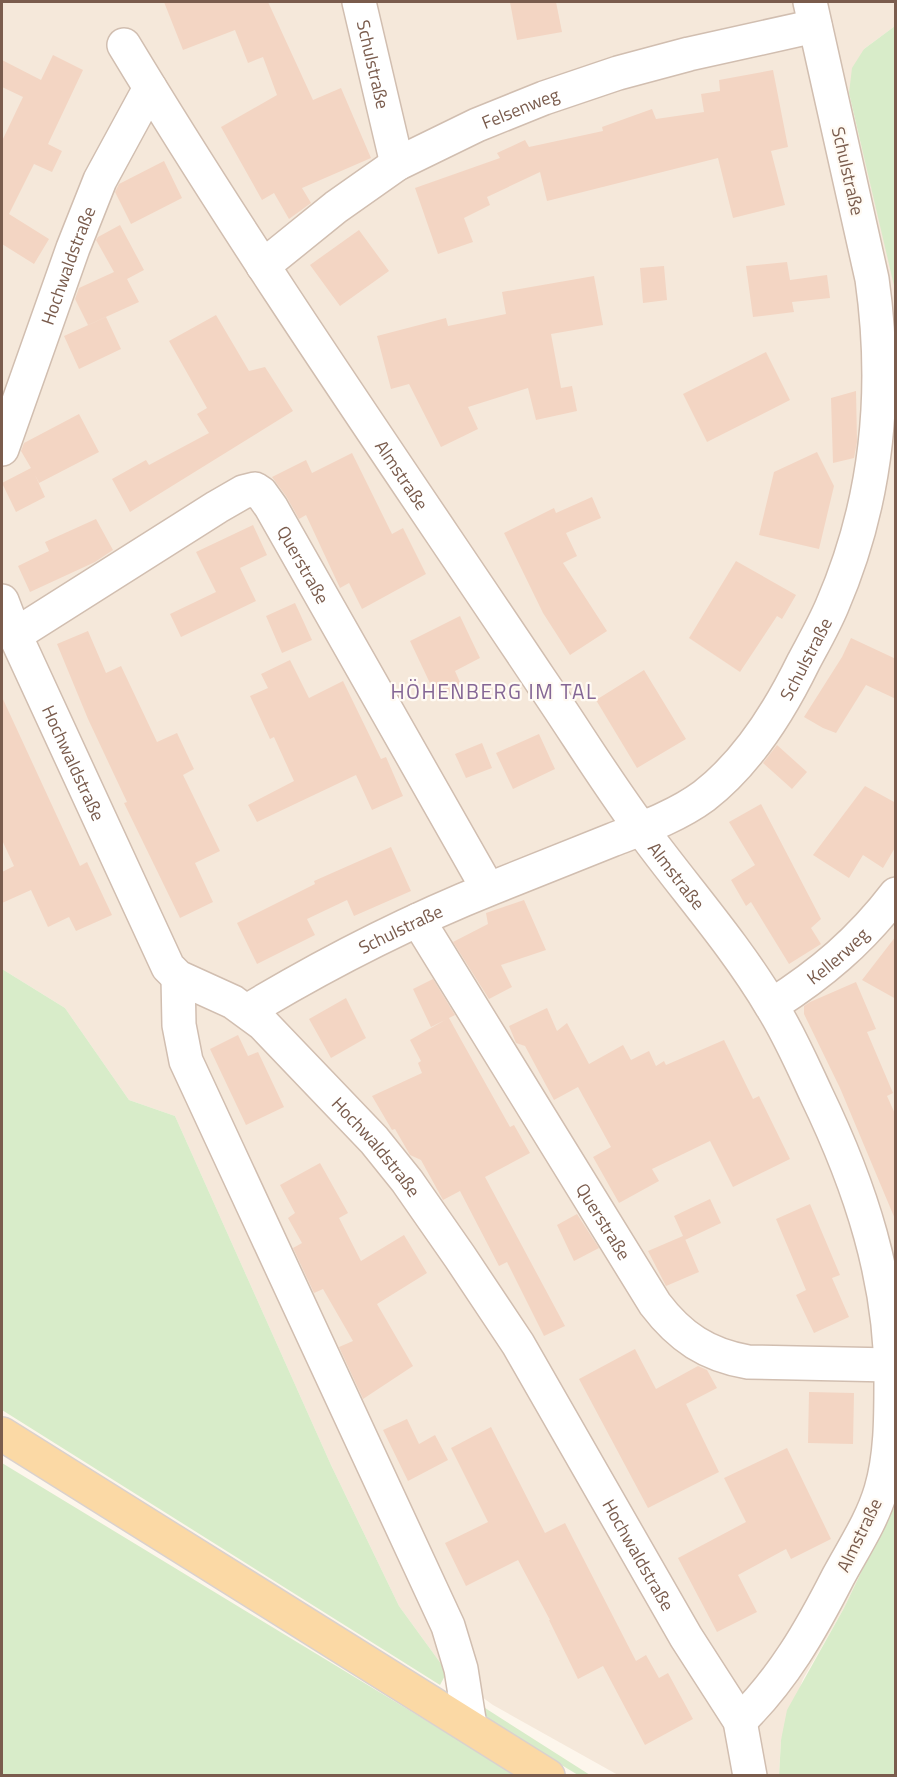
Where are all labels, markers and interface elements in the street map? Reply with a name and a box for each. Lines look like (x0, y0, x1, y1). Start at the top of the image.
street label: Schulstraße (350, 17, 397, 111)
street label: Felsenweg (477, 80, 563, 135)
street label: Schulstraße (825, 124, 871, 218)
street label: Hochwaldstraße (33, 202, 102, 328)
street label: Almstraße (369, 434, 436, 515)
street label: Querstraße (271, 520, 337, 609)
street label: Schulstraße (772, 613, 838, 705)
district label: HÖHENBERG IM TAL (390, 675, 598, 707)
street label: Hochwaldstraße (35, 700, 112, 825)
street label: Almstraße (642, 836, 712, 915)
street label: Schulstraße (353, 897, 447, 960)
street label: Kellerweg (801, 921, 875, 991)
street label: Hochwaldstraße (326, 1090, 428, 1202)
street label: Querstraße (570, 1177, 638, 1265)
street label: Almstraße (829, 1493, 889, 1577)
street label: Hochwaldstraße (596, 1494, 682, 1616)

